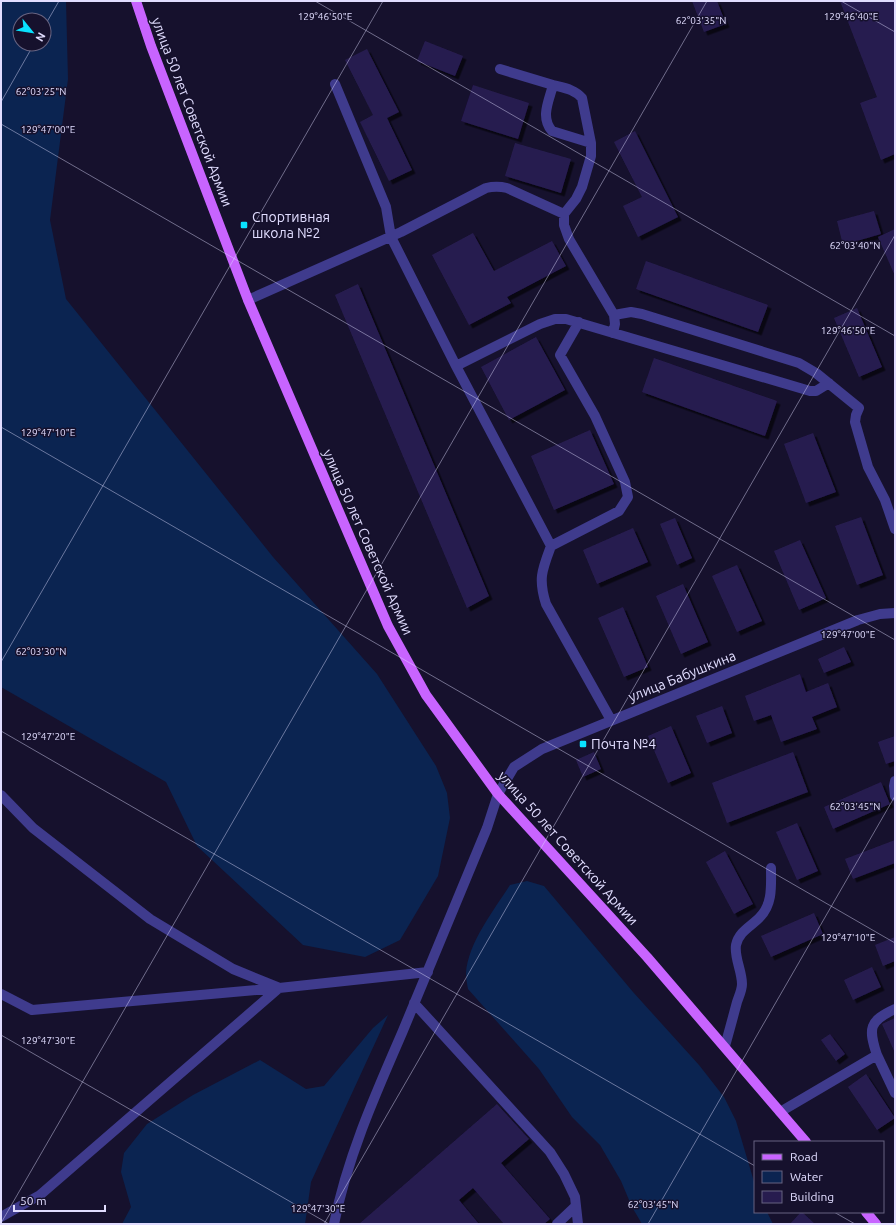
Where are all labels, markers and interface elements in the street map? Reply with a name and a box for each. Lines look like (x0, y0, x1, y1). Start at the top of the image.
text: 129°46'50"E (298, 11, 353, 22)
text: 129°46'40"E (824, 11, 879, 22)
north arrow (12, 12, 52, 52)
street label: улица 50 лет Советской Армии (148, 15, 236, 209)
text: 62°03'35"N (676, 15, 726, 26)
text: N (33, 30, 48, 44)
text: 62°03'25"N (16, 86, 66, 97)
text: 129°47'00"E (21, 124, 76, 135)
place label: Спортивная школа №2 (252, 209, 330, 241)
marker: Спортивная школа №2 (239, 220, 249, 230)
text: 62°03'40"N (830, 240, 880, 251)
text: 129°46'50"E (821, 325, 876, 336)
text: 129°47'10"E (21, 427, 76, 438)
street label: улица 50 лет Советской Армии (320, 447, 416, 637)
text: 129°47'00"E (821, 629, 876, 640)
text: 62°03'30"N (16, 646, 66, 657)
street label: улица Бабушкина (626, 647, 738, 705)
text: 129°47'20"E (21, 731, 76, 742)
place label: Почта №4 (591, 736, 656, 752)
marker: Почта №4 (578, 739, 588, 749)
street label: улица 50 лет Советской Армии (495, 768, 641, 928)
text: 62°03'45"N (830, 801, 880, 812)
text: 129°47'10"E (821, 932, 876, 943)
text: 129°47'30"E (21, 1035, 76, 1046)
legend (754, 1141, 884, 1213)
text: Road (790, 1150, 818, 1163)
text: Water (790, 1170, 823, 1183)
scale bar (14, 1187, 105, 1213)
text: Building (790, 1190, 834, 1203)
text: 50 m (20, 1194, 47, 1207)
text: 62°03'45"N (628, 1199, 678, 1210)
text: 129°47'30"E (291, 1203, 346, 1214)

